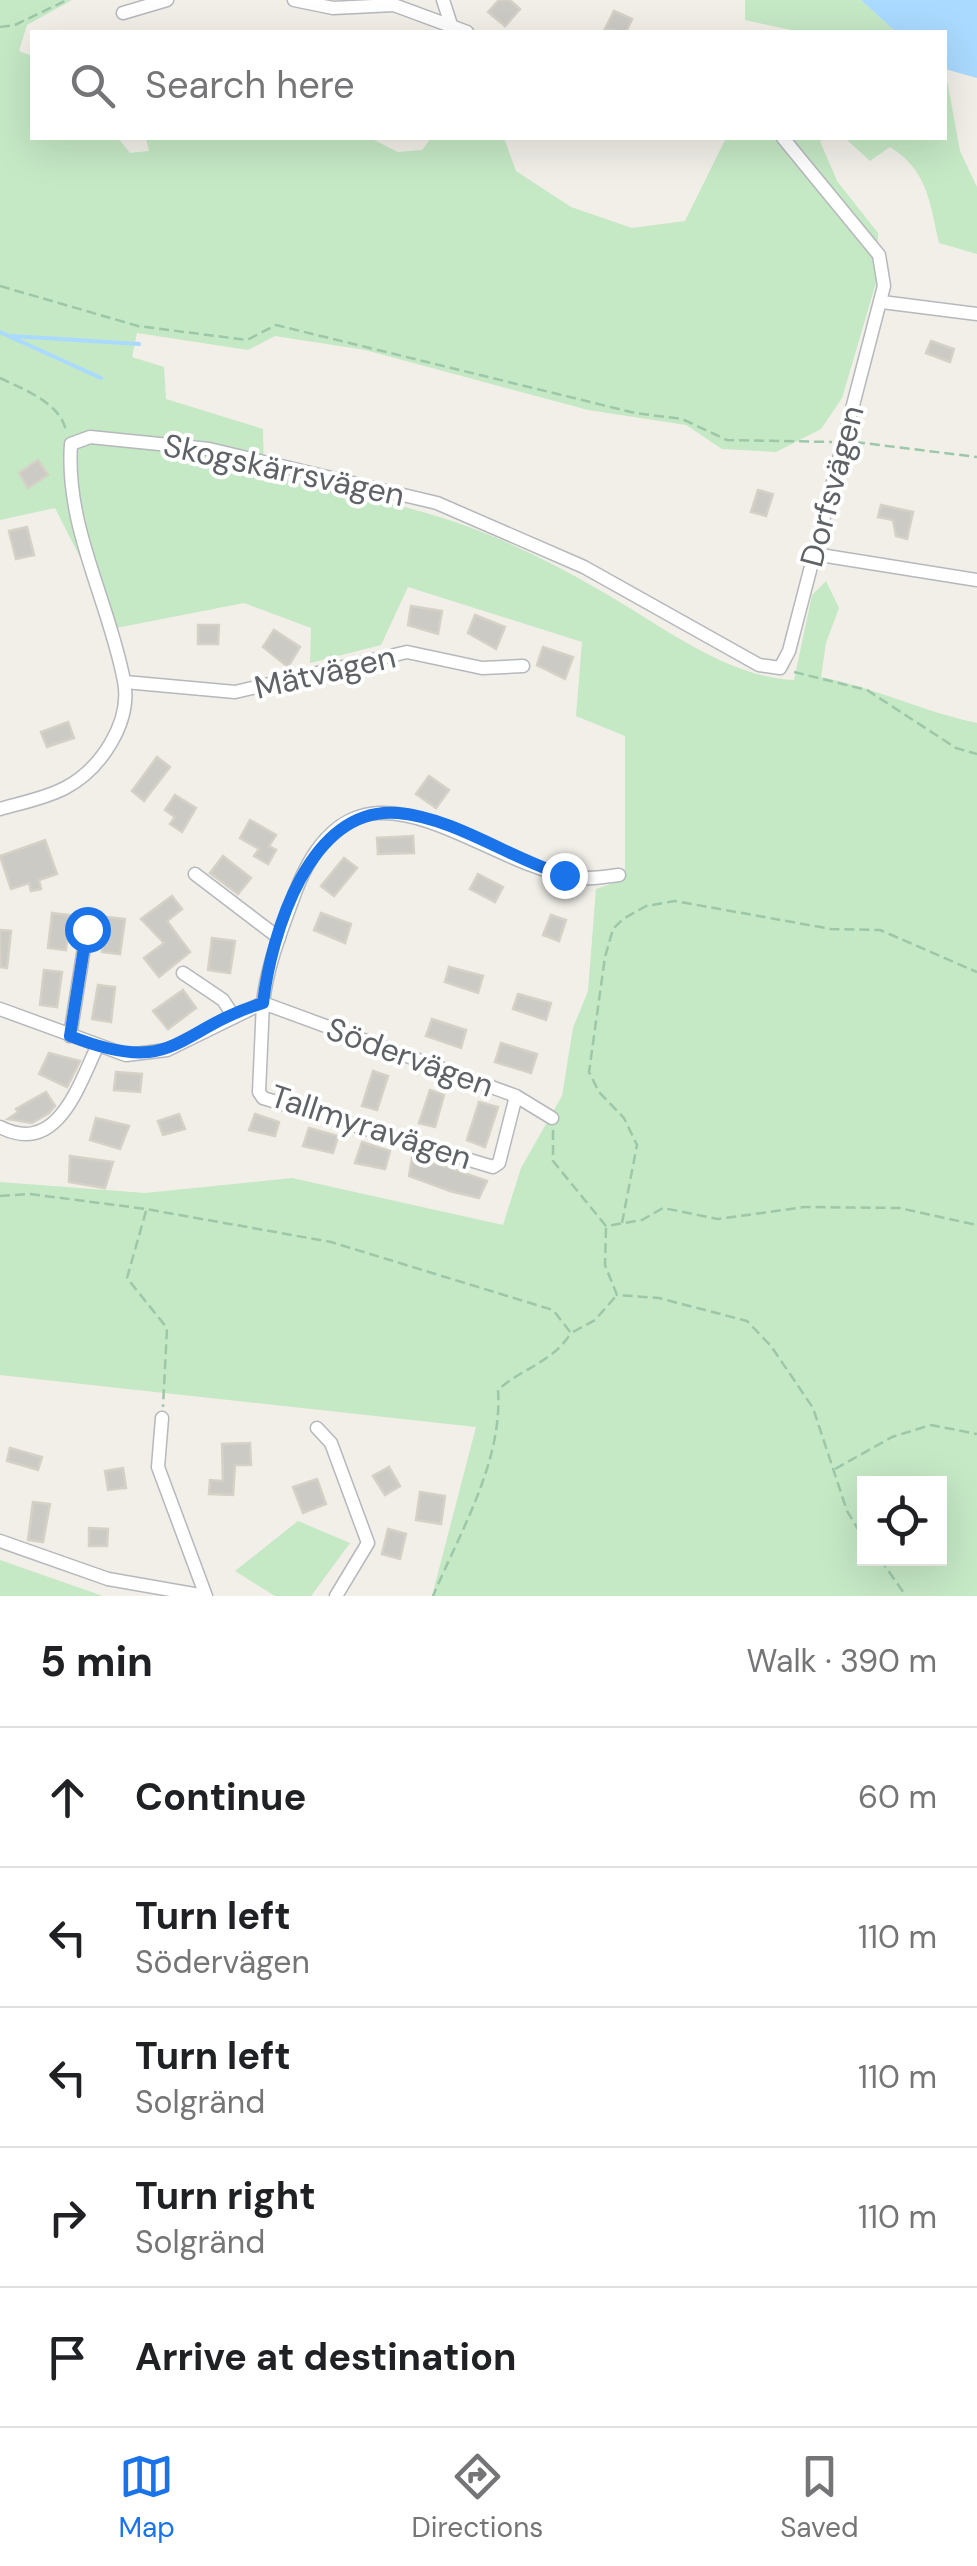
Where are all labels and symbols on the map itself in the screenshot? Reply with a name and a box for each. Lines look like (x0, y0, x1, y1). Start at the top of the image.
street label: Dorfsvägen (790, 401, 874, 571)
street label: Skogskärrsvägen (160, 424, 408, 516)
street label: Mätvägen (250, 635, 400, 709)
route end (542, 853, 588, 899)
route start (65, 907, 111, 953)
street label: Södervägen (321, 1007, 499, 1107)
street label: Tallmyravägen (265, 1075, 477, 1179)

